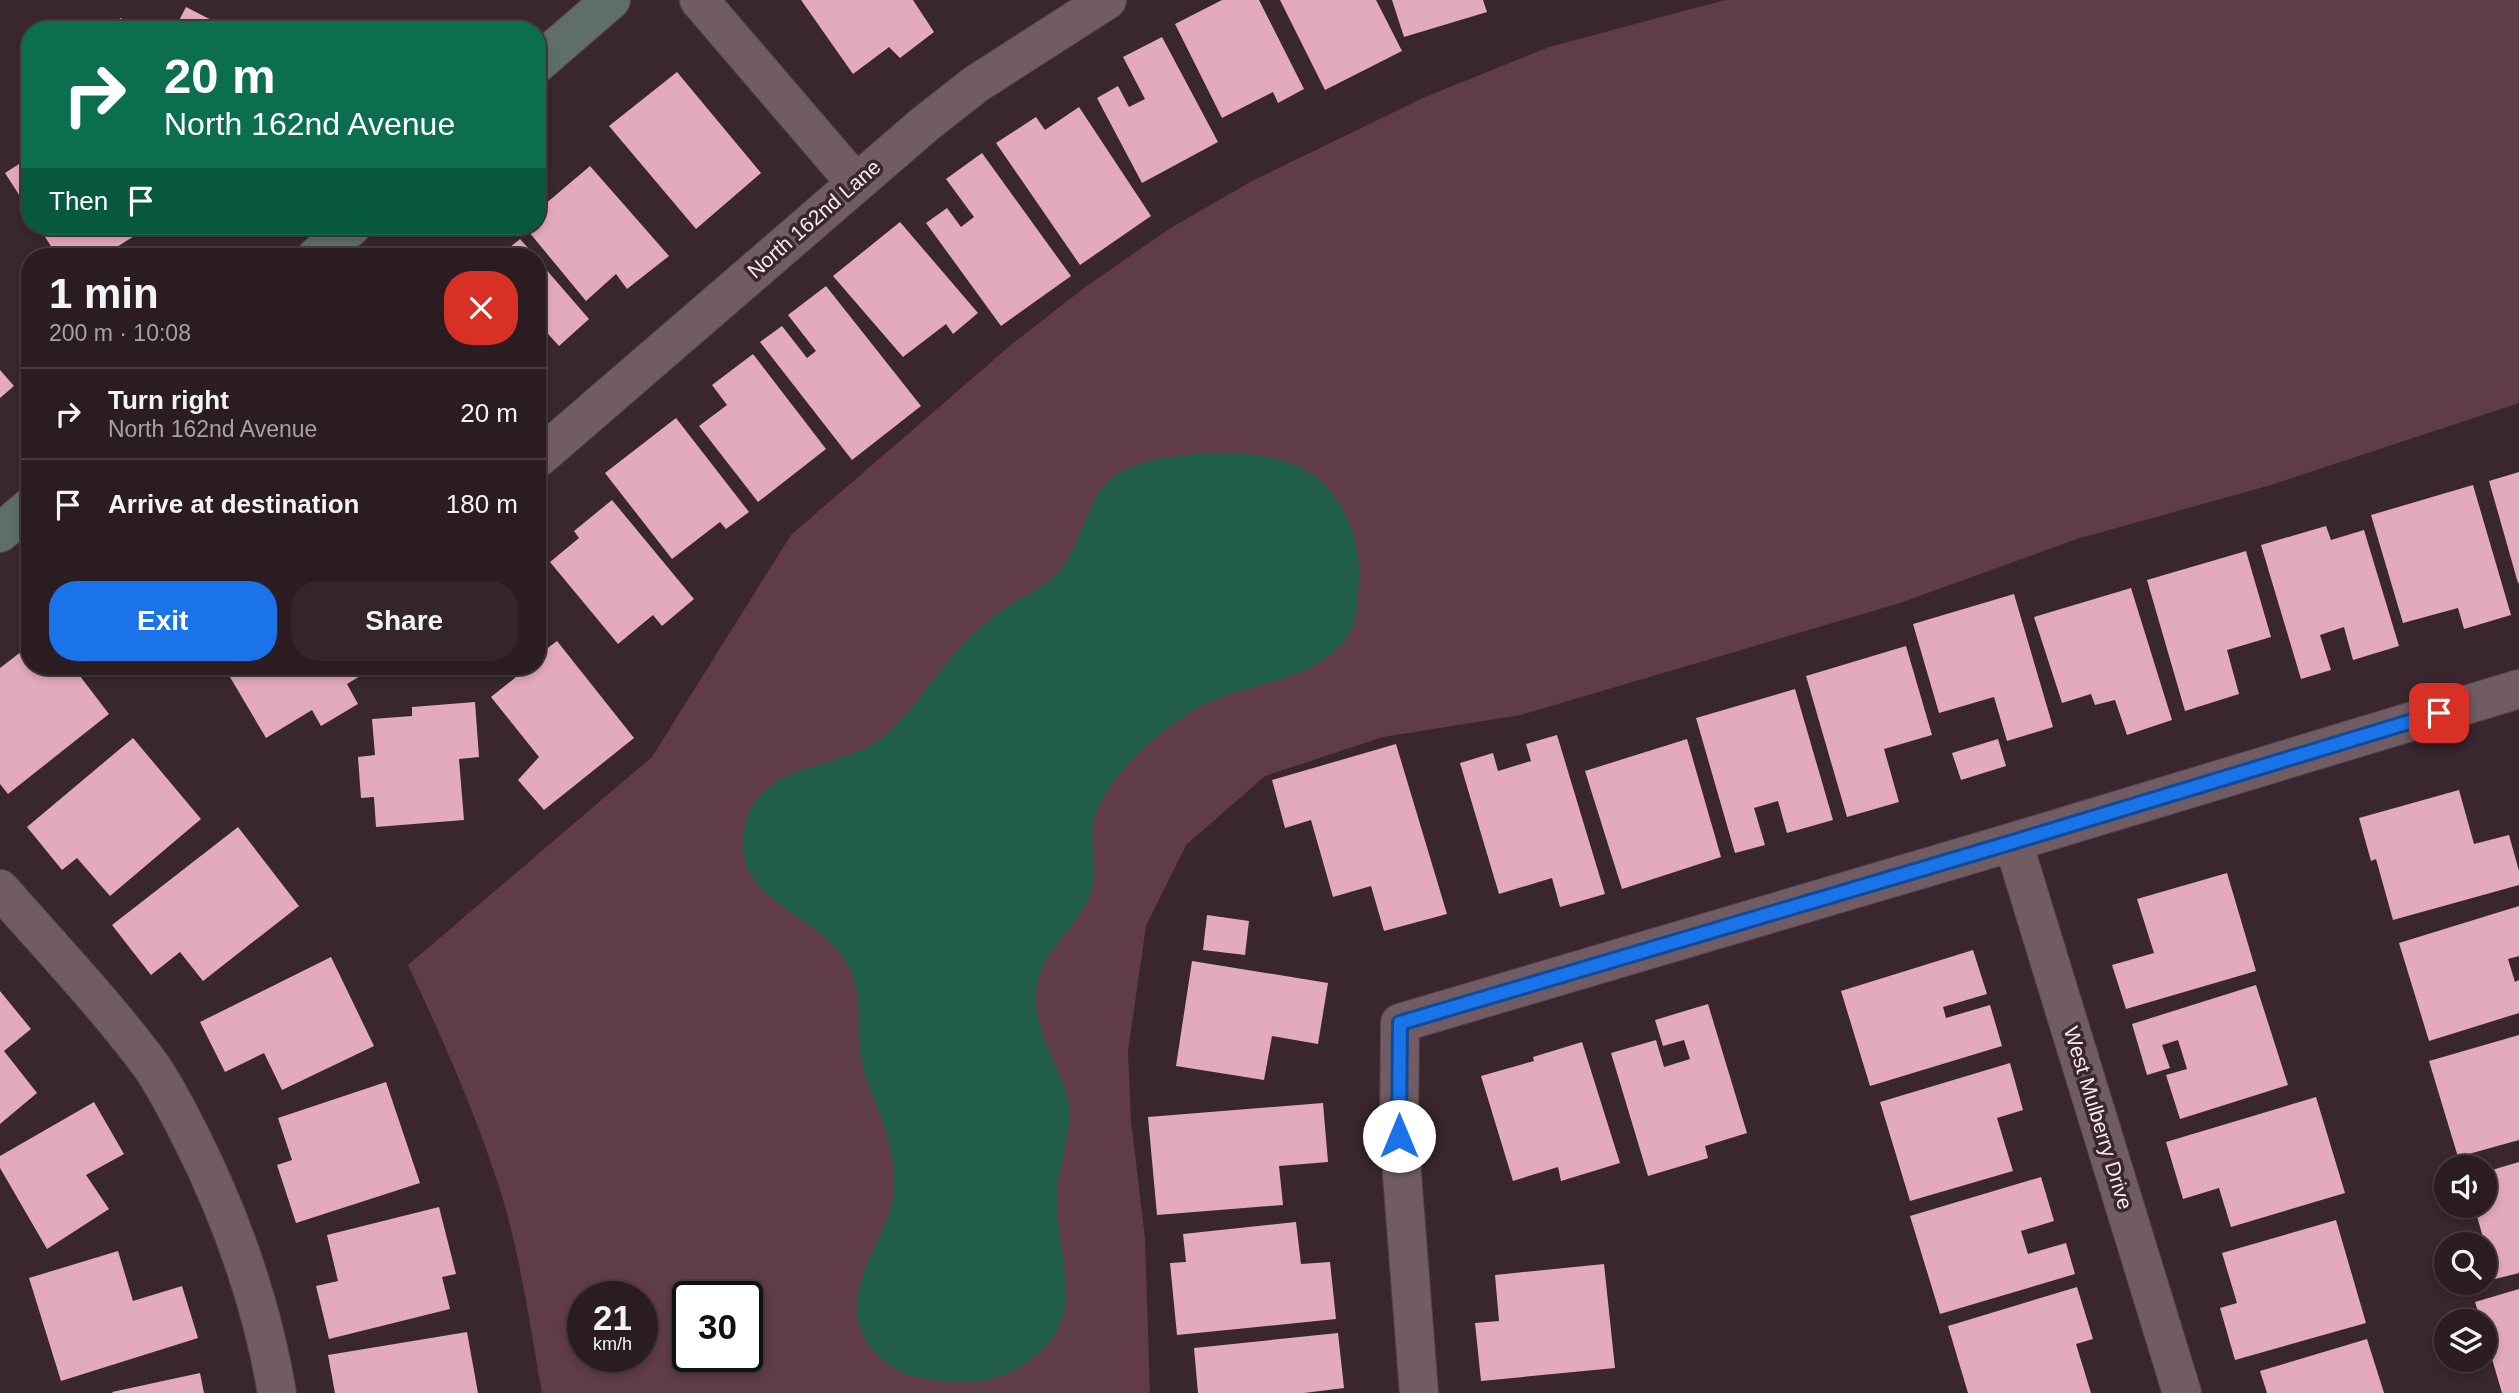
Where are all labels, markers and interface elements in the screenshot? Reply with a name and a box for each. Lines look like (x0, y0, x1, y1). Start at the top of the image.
icon: right (49, 49, 140, 140)
text: 20 m (164, 49, 276, 103)
text: North 162nd Avenue (164, 106, 455, 142)
street label: North 162nd Lane (743, 155, 885, 282)
icon: arrive (122, 182, 160, 220)
text: Then (49, 186, 108, 216)
text: 1 min (49, 270, 159, 317)
button: close (444, 271, 518, 345)
text: 200 m · 10:08 (49, 320, 191, 346)
text: Turn right (108, 385, 229, 415)
icon: right (49, 395, 87, 433)
text: 20 m (460, 398, 518, 428)
text: North 162nd Avenue (108, 416, 317, 442)
icon: arrive (49, 486, 87, 524)
text: Arrive at destination (108, 489, 359, 519)
text: 180 m (446, 489, 518, 519)
button: Exit (49, 581, 277, 661)
button: Share (291, 581, 518, 661)
pin (2409, 683, 2469, 743)
icon: arrive (2420, 694, 2458, 732)
street label: West Mulberry Drive (2060, 1024, 2137, 1212)
position arrow (1362, 1099, 1436, 1173)
map controls (2434, 1155, 2497, 1372)
button: sound (2434, 1155, 2497, 1218)
button: search (2434, 1232, 2497, 1295)
speed limit sign: 30 (672, 1281, 763, 1372)
text: 21 (593, 1298, 632, 1337)
button: layers (2434, 1309, 2497, 1372)
text: km/h (593, 1334, 632, 1354)

